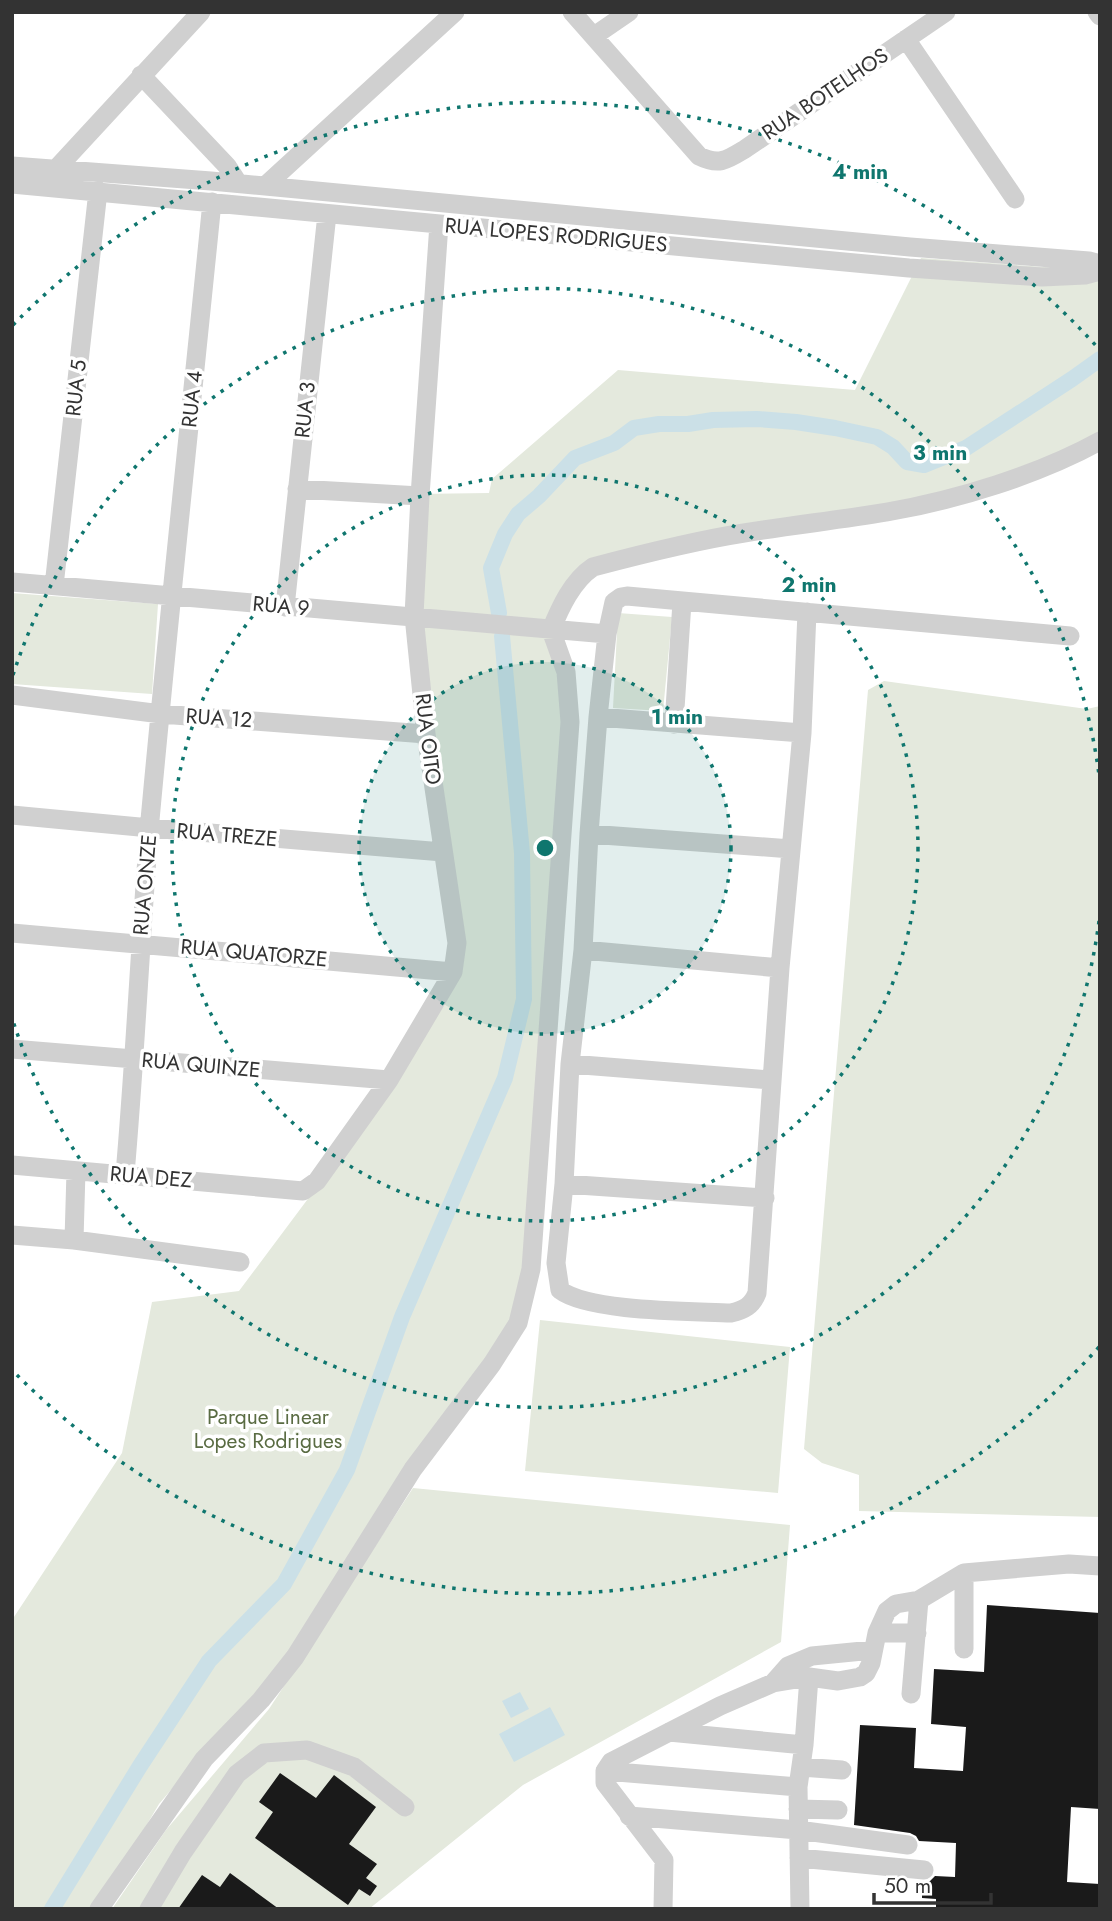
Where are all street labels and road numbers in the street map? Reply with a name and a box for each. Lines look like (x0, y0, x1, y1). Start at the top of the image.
street label: RUA BOTELHOS (756, 41, 894, 147)
street label: RUA LOPES RODRIGUES (443, 210, 669, 260)
street label: RUA 5 (58, 358, 94, 418)
street label: RUA 4 (174, 369, 210, 429)
street label: RUA 3 (287, 380, 323, 440)
street label: RUA 9 (251, 589, 311, 623)
street label: RUA OITO (407, 691, 449, 787)
street label: RUA 12 (185, 701, 253, 735)
street label: RUA TREZE (175, 816, 279, 854)
street label: RUA ONZE (126, 833, 164, 937)
street label: RUA QUATORZE (179, 932, 329, 974)
street label: RUA QUINZE (140, 1045, 262, 1085)
street label: RUA DEZ (109, 1158, 194, 1196)

